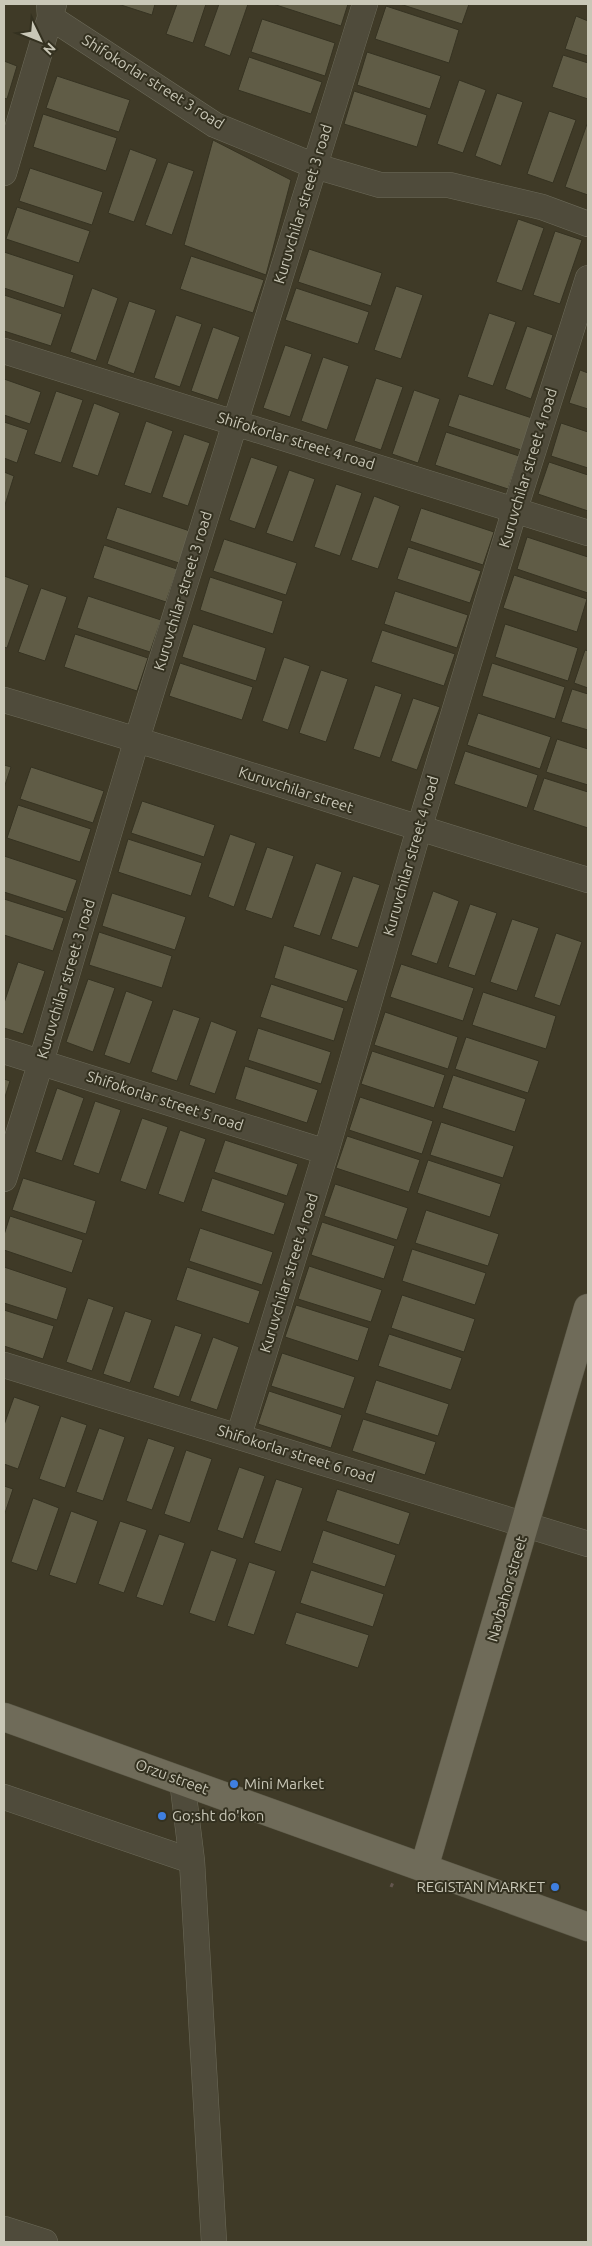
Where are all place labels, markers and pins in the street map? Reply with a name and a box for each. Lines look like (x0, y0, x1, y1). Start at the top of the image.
place label: Mini Market (244, 1775, 324, 1792)
marker: Mini Market (228, 1778, 240, 1790)
place label: Go;sht do'kon (172, 1807, 264, 1824)
marker: Go;sht do'kon (156, 1810, 168, 1822)
place label: REGISTAN MARKET (416, 1878, 546, 1895)
marker: REGISTAN MARKET (549, 1881, 561, 1893)

